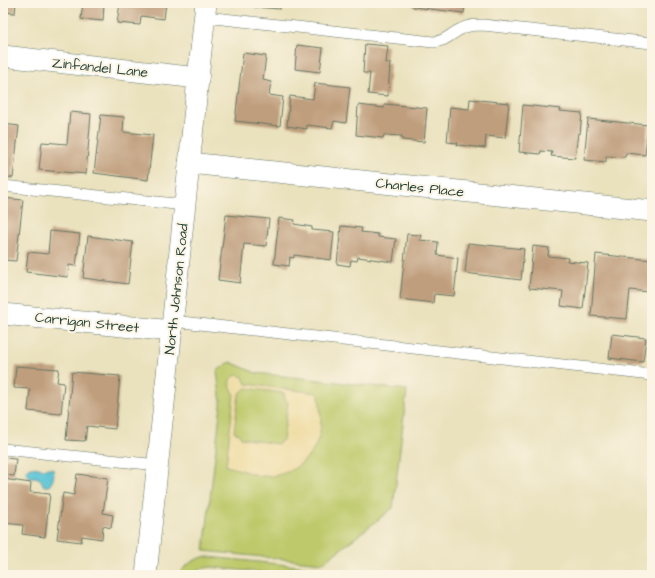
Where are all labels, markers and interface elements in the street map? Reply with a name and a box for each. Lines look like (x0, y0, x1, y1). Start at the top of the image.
street label: Zinfandel Lane (51, 53, 149, 83)
street label: Charles Place (375, 173, 466, 203)
street label: North Johnson Road (160, 223, 194, 356)
street label: Carrigan Street (34, 308, 140, 338)

